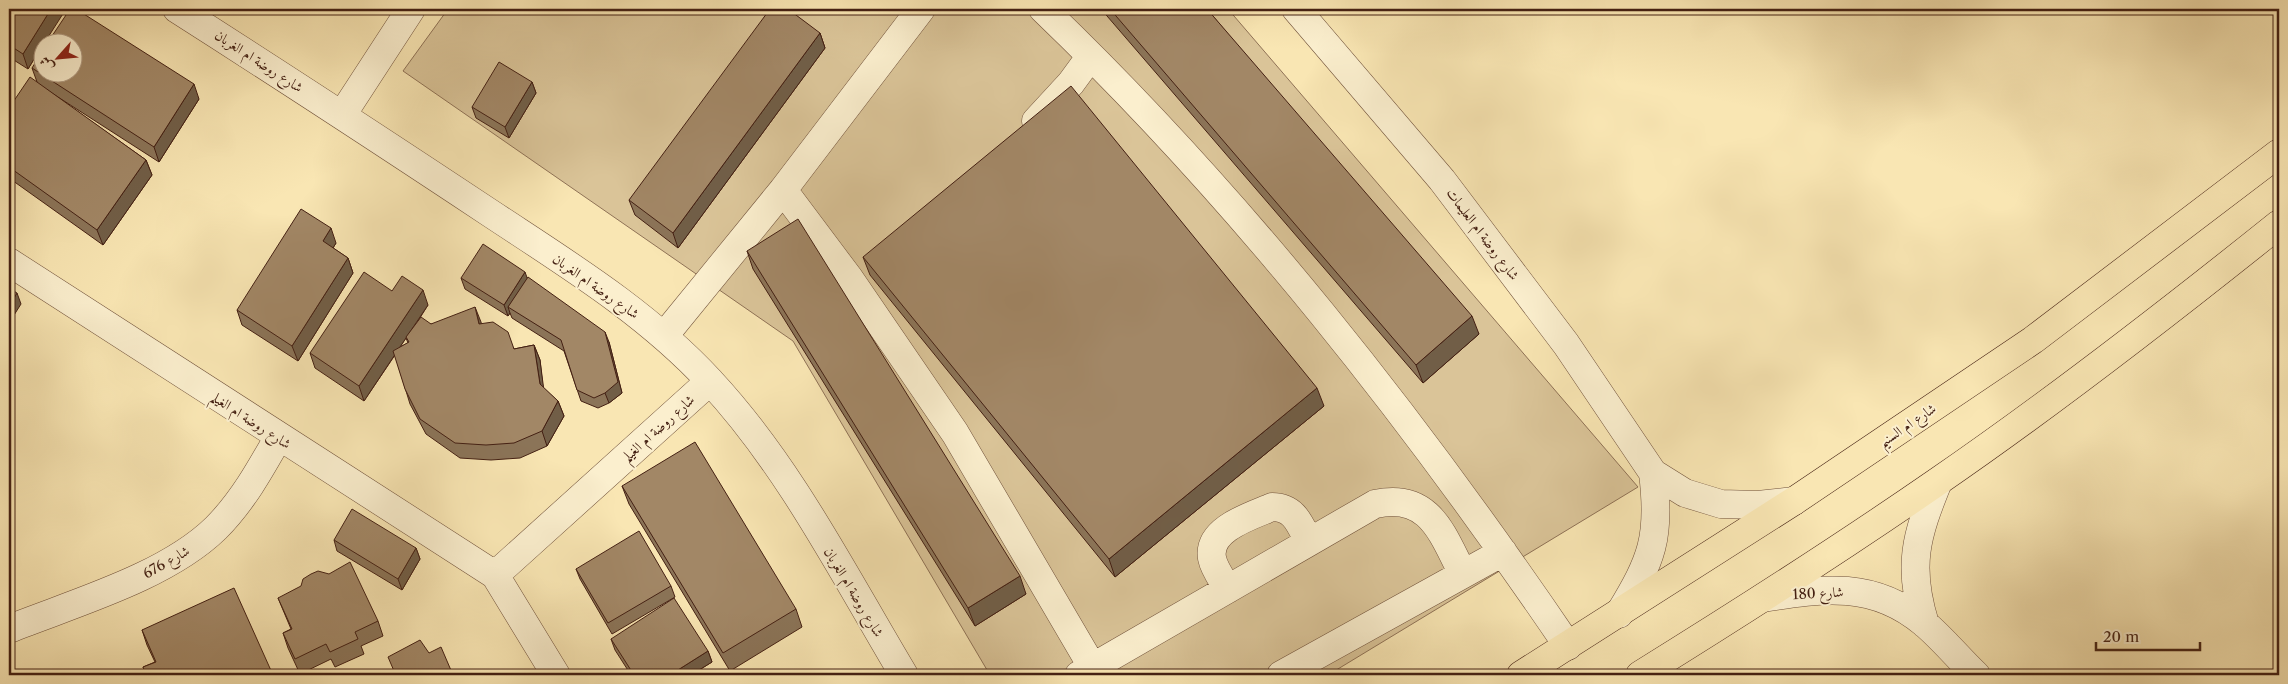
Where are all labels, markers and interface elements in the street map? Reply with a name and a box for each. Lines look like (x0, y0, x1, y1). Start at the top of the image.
street label: شارع روضة ام الغربان (209, 26, 307, 100)
north arrow (32, 32, 82, 82)
text: ش (35, 54, 58, 74)
street label: شارع روضة ام العليمات (1439, 184, 1523, 286)
street label: شارع روضة ام الغربان (547, 249, 643, 326)
street label: شارع روضة ام الغيلم (204, 387, 294, 458)
street label: شارع روضة ام الغيلم (618, 391, 702, 470)
street label: شارع ام السنيم (1875, 399, 1942, 455)
street label: شارع 676 (139, 541, 194, 585)
street label: شارع روضة ام الغربان (817, 544, 888, 642)
street label: شارع 180 (1792, 583, 1844, 606)
scale bar (2096, 619, 2199, 651)
text: 20 m (2103, 627, 2139, 646)

